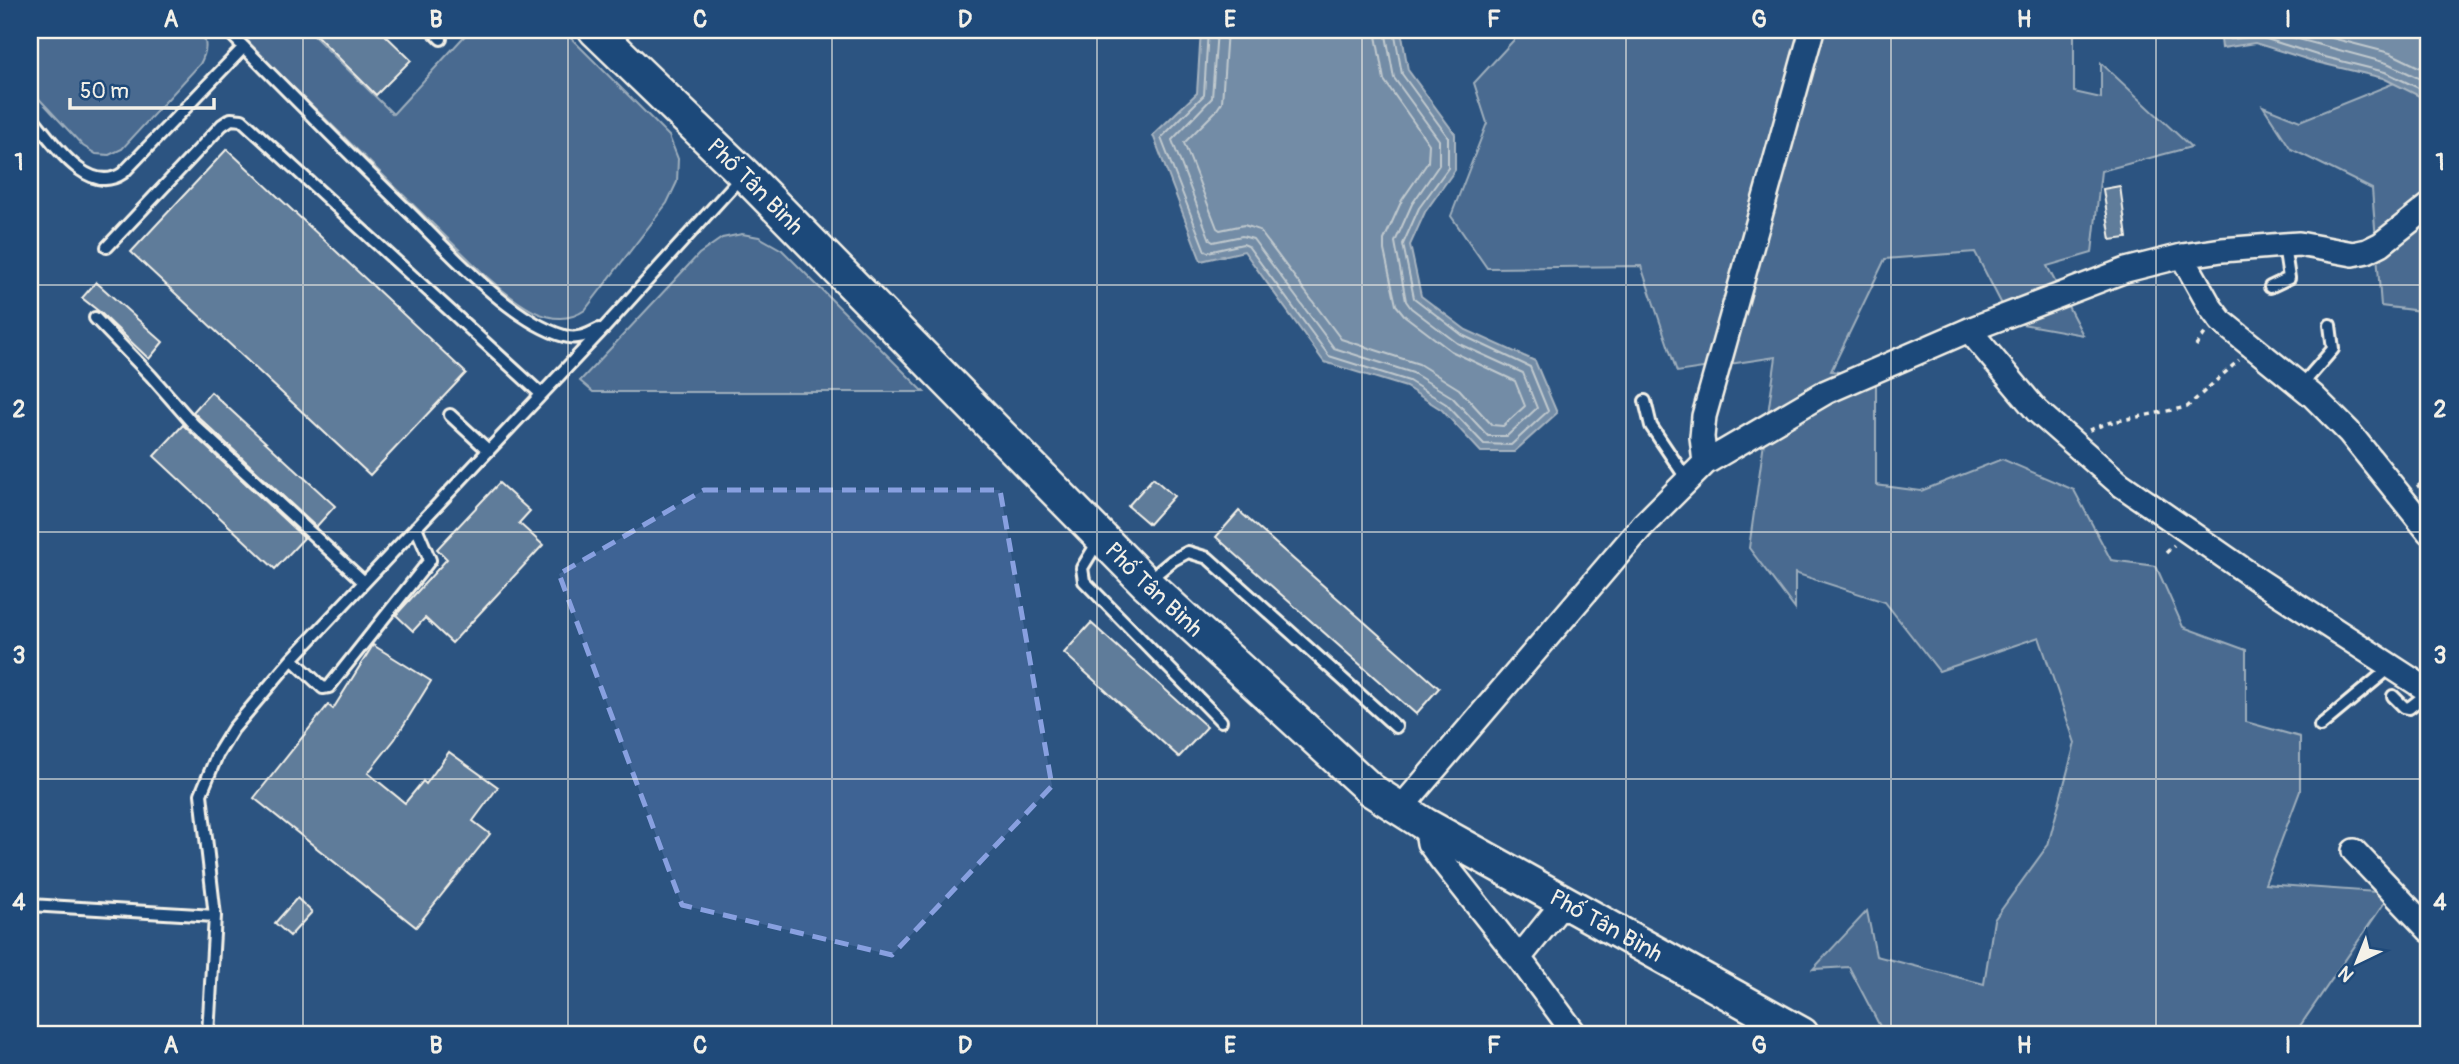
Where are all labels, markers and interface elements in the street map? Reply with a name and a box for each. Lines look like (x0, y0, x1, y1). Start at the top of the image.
text: A (164, 5, 179, 34)
text: B (429, 5, 443, 34)
text: C (693, 5, 707, 34)
text: D (958, 5, 972, 34)
text: E (1224, 5, 1236, 34)
text: F (1487, 5, 1501, 34)
text: G (1751, 5, 1767, 34)
text: H (2017, 5, 2031, 34)
text: I (2285, 5, 2291, 34)
scale bar (70, 66, 214, 110)
text: 50 m (80, 78, 129, 105)
street label: Phố Tân Bình (701, 132, 809, 241)
text: 1 (15, 148, 24, 177)
text: 1 (2436, 148, 2445, 177)
text: 2 (13, 395, 26, 424)
text: 2 (2434, 395, 2447, 424)
street label: Phố Tân Bình (1099, 536, 1209, 643)
text: 3 (13, 641, 25, 670)
text: 3 (2434, 641, 2446, 670)
street label: Phố Tân Bình (1545, 883, 1668, 969)
text: 4 (12, 888, 26, 917)
text: 4 (2433, 888, 2447, 917)
north arrow (2322, 928, 2392, 998)
text: N (2333, 960, 2359, 987)
text: A (164, 1031, 179, 1060)
text: B (429, 1031, 443, 1060)
text: C (693, 1031, 707, 1060)
text: D (958, 1031, 972, 1060)
text: E (1224, 1031, 1236, 1060)
text: F (1487, 1031, 1501, 1060)
text: G (1751, 1031, 1767, 1060)
text: H (2017, 1031, 2031, 1060)
text: I (2285, 1031, 2291, 1060)

